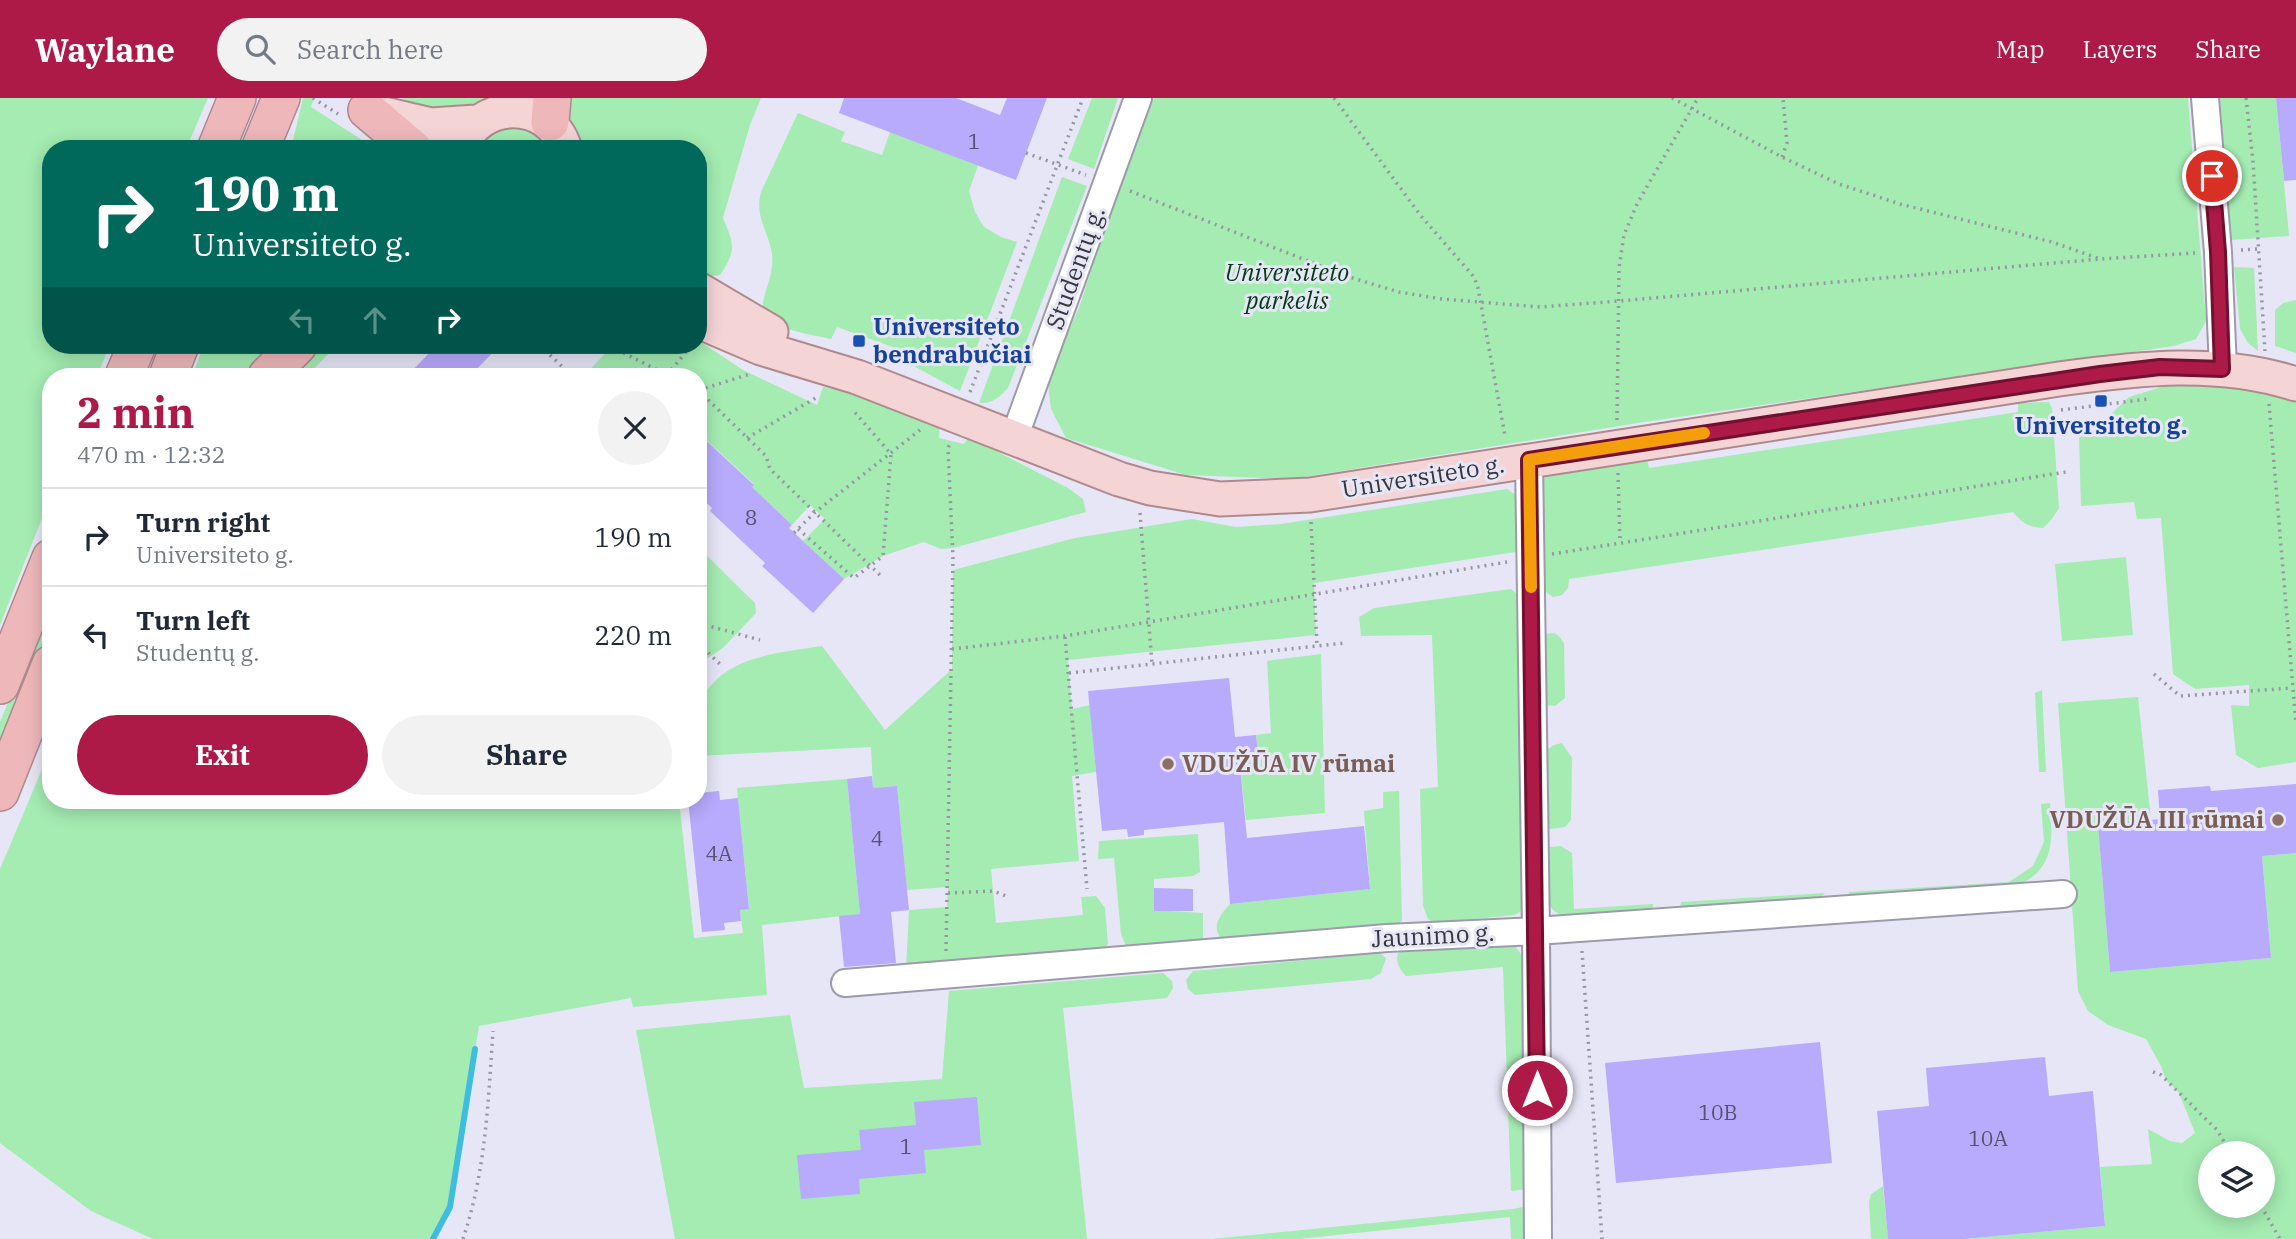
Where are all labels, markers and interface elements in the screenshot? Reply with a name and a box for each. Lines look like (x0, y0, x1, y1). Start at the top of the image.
search box (217, 18, 707, 81)
text: Waylane (35, 28, 175, 71)
icon: search (241, 30, 279, 68)
text: Search here (297, 32, 443, 66)
text: Map (1996, 33, 2044, 65)
text: Layers (2082, 33, 2157, 65)
text: Share (2195, 33, 2261, 65)
house number: 1 (968, 127, 980, 155)
pin (2182, 146, 2242, 206)
icon: arrive (2193, 157, 2231, 195)
text: 190 m (192, 161, 339, 224)
icon: right (77, 168, 168, 259)
street label: Studentų g. (1038, 202, 1112, 334)
text: Universiteto g. (192, 223, 411, 265)
park label: Universiteto parkelis (1225, 256, 1349, 316)
icon: left (283, 301, 321, 339)
icon: ahead (356, 301, 394, 339)
icon: right (429, 301, 467, 339)
place label: Universiteto bendrabučiai (873, 310, 1032, 370)
marker: Universiteto bendrabučiai (851, 333, 867, 349)
text: 2 min (77, 385, 195, 440)
button: close (598, 391, 672, 465)
marker: Universiteto g. (2093, 393, 2109, 409)
place label: Universiteto g. (2014, 409, 2188, 441)
text: 470 m · 12:32 (77, 439, 226, 469)
street label: Universiteto g. (1339, 447, 1507, 505)
house number: 8 (745, 503, 757, 531)
text: Turn right (136, 505, 270, 539)
icon: right (77, 518, 115, 556)
text: 190 m (594, 520, 672, 554)
text: Universiteto g. (136, 539, 294, 569)
text: Turn left (136, 603, 250, 637)
icon: left (77, 616, 115, 654)
text: 220 m (594, 618, 672, 652)
text: Studentų g. (136, 637, 260, 667)
button: Exit (77, 715, 368, 795)
button: Share (382, 715, 672, 795)
place label: VDUŽŪA IV rūmai (1182, 747, 1395, 779)
marker: VDUŽŪA IV rūmai (1160, 756, 1176, 772)
place label: VDUŽŪA III rūmai (2049, 803, 2264, 835)
marker: VDUŽŪA III rūmai (2270, 812, 2286, 828)
house number: 4 (871, 824, 883, 852)
house number: 4A (705, 839, 733, 867)
street label: Jaunimo g. (1371, 916, 1495, 954)
position arrow (1500, 1053, 1574, 1127)
house number: 10B (1698, 1098, 1738, 1126)
house number: 10A (1968, 1124, 2008, 1152)
house number: 1 (900, 1132, 912, 1160)
map controls (2198, 1141, 2275, 1218)
button: layers (2198, 1141, 2275, 1218)

